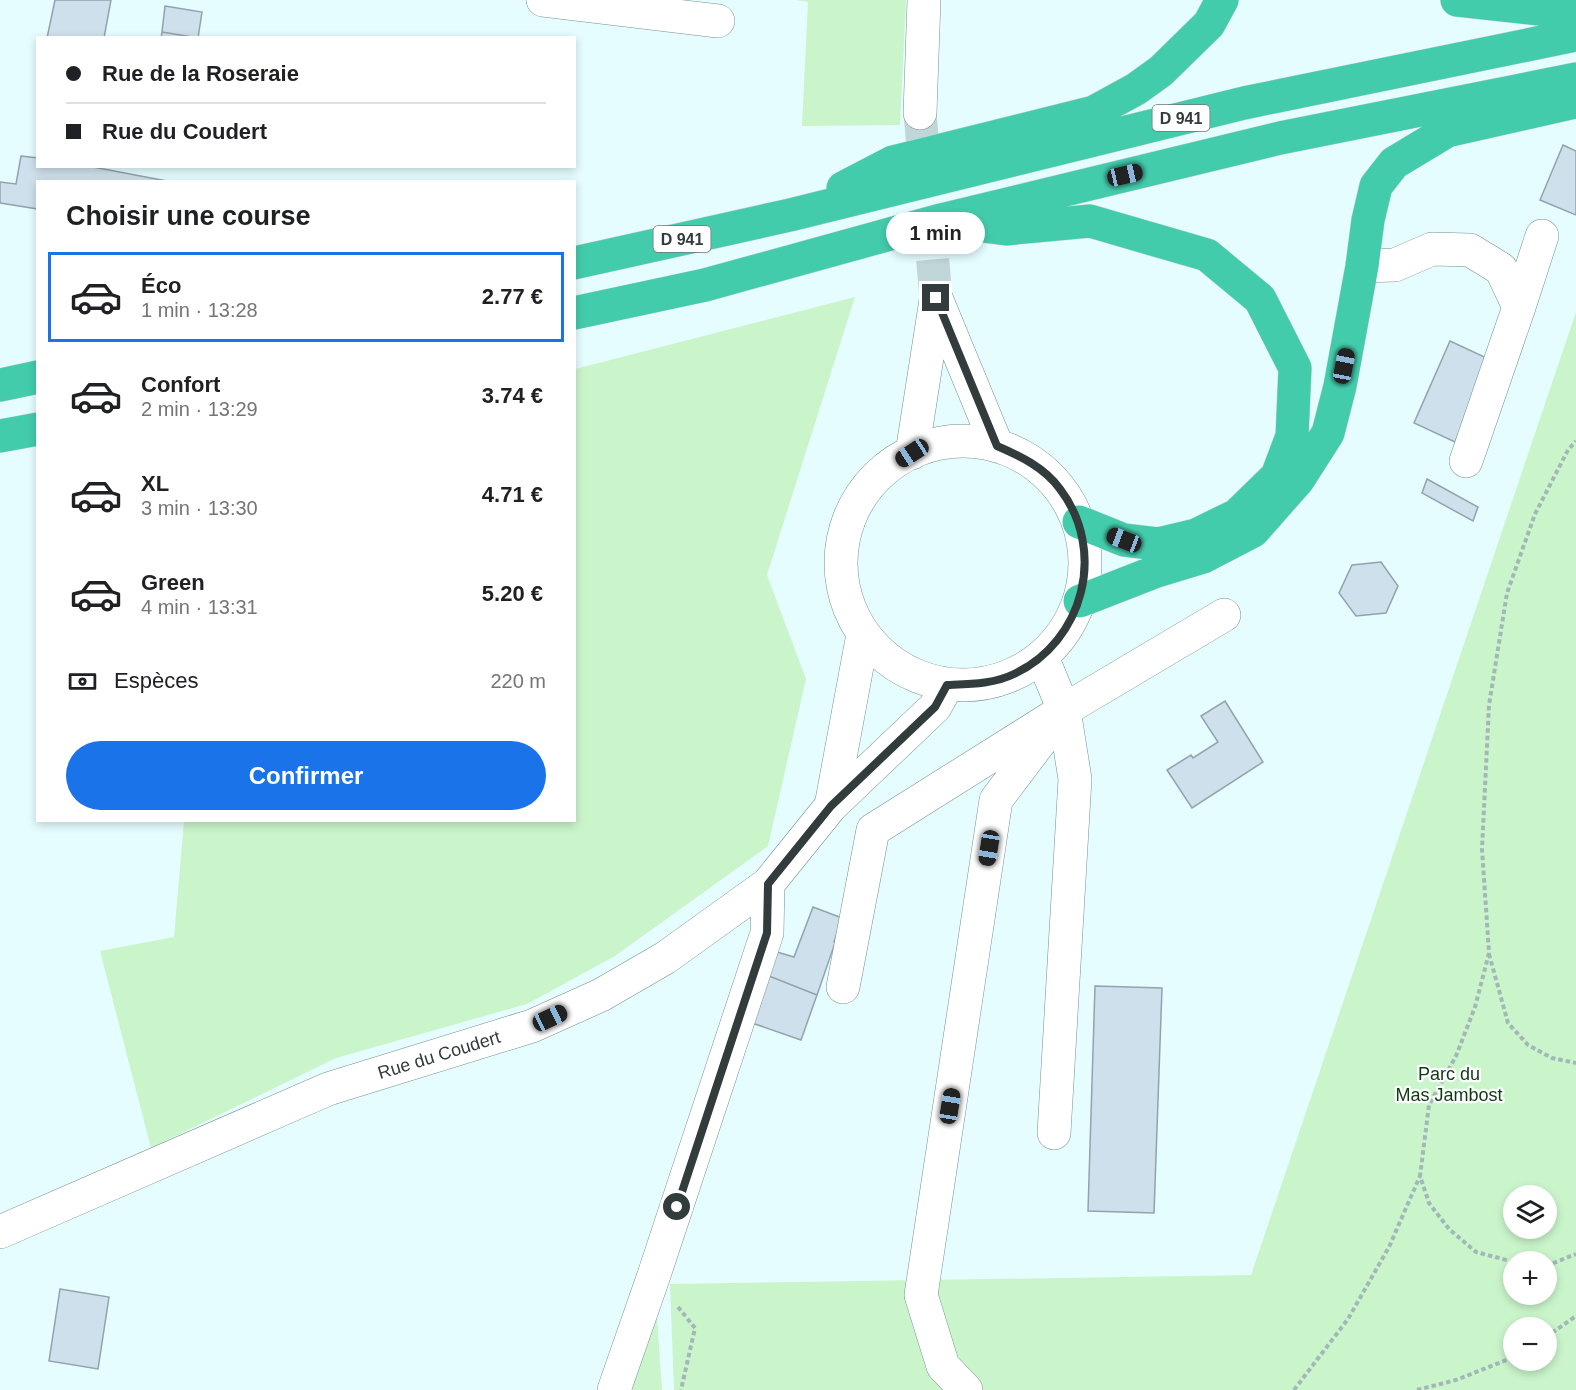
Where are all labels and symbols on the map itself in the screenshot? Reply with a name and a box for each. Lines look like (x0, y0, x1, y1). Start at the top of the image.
road number: D 941 (1152, 105, 1210, 131)
car (1105, 162, 1145, 188)
callout: 1 min (886, 211, 986, 253)
road number: D 941 (654, 226, 710, 252)
route end (922, 284, 949, 311)
car (1332, 347, 1356, 385)
car (892, 436, 932, 470)
car (1104, 525, 1144, 555)
car (977, 829, 1001, 867)
car (530, 1002, 570, 1034)
street label: Rue du Coudert (375, 1027, 503, 1083)
park label: Parc du Mas Jambost (1395, 1064, 1503, 1105)
car (938, 1087, 962, 1125)
route start (663, 1193, 690, 1220)

